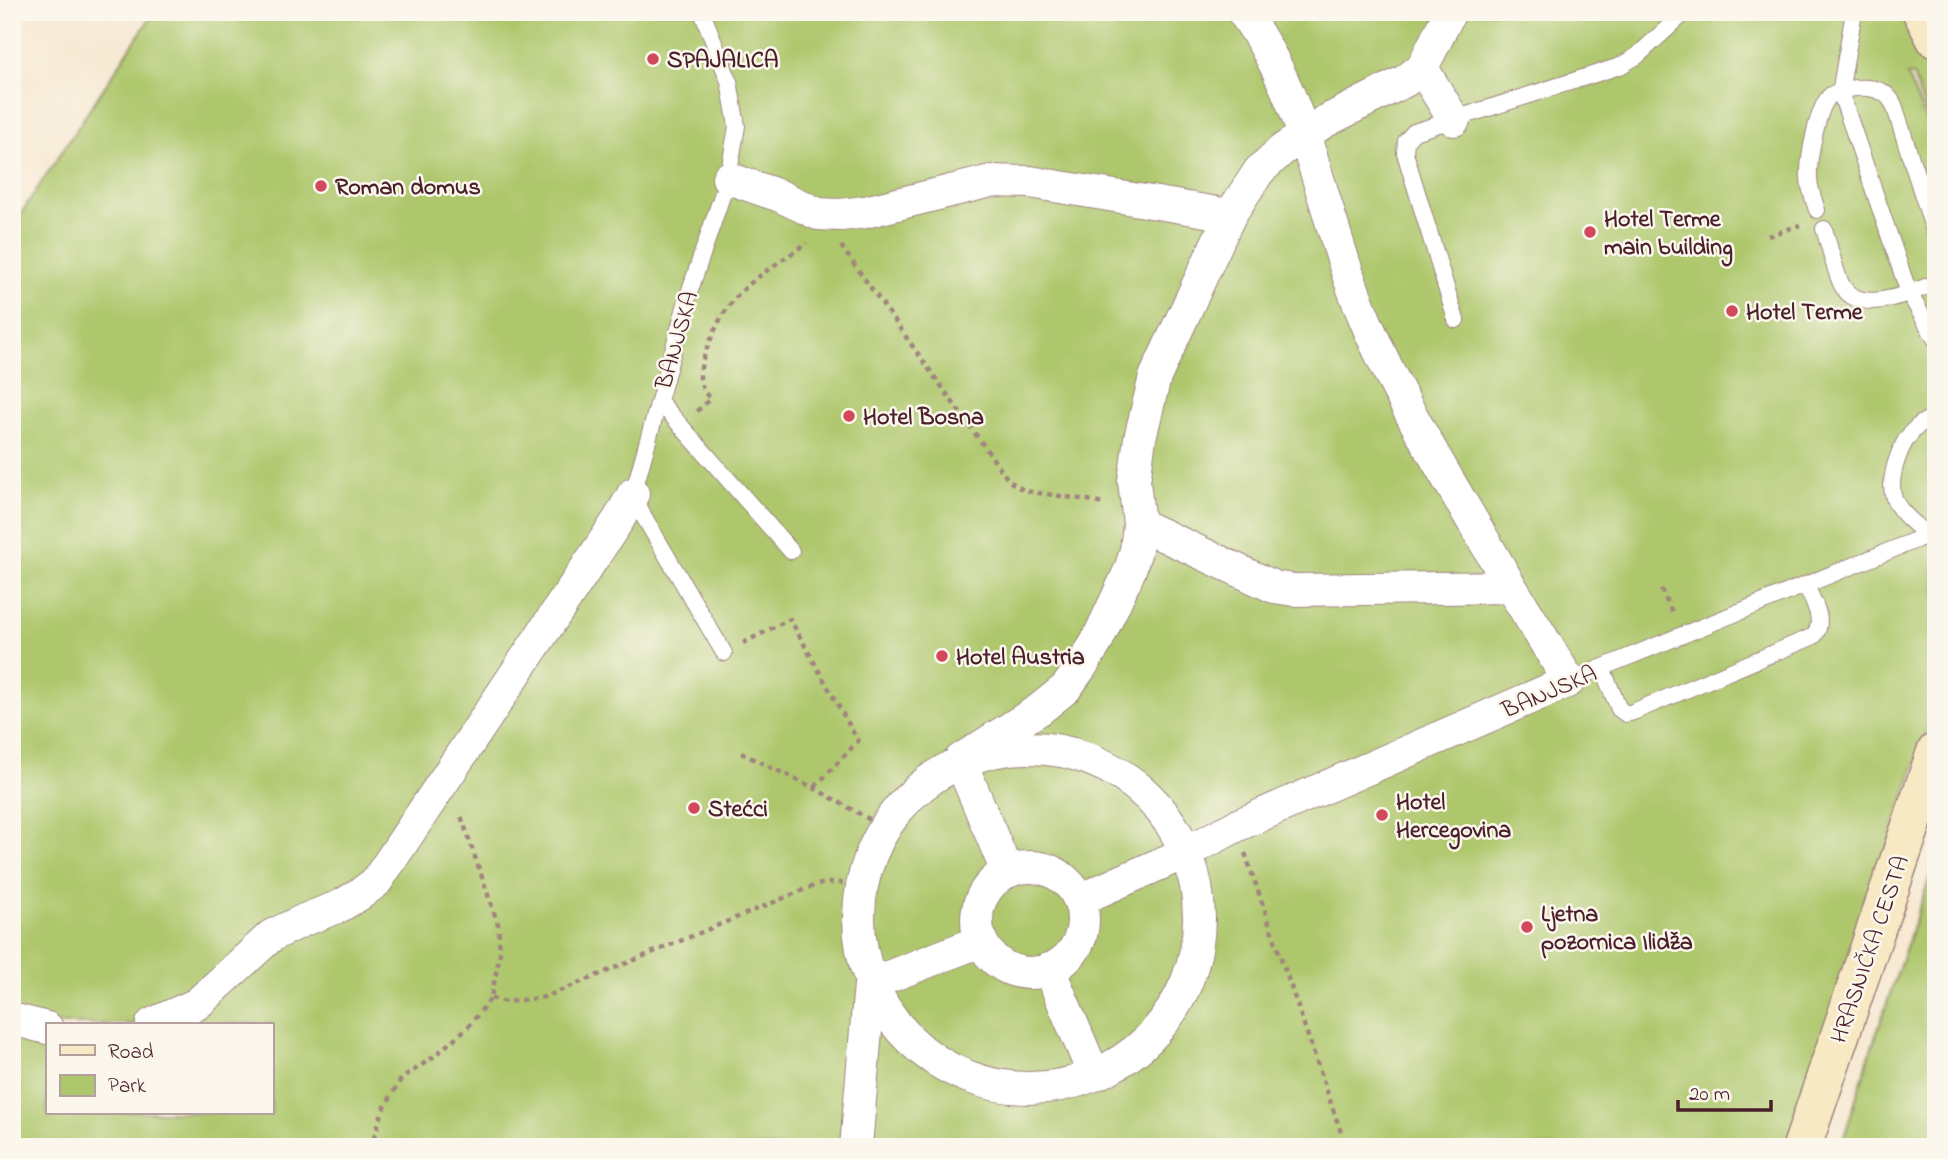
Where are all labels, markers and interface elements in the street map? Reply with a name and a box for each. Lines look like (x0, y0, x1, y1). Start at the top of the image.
place label: SPAJALICA (667, 44, 779, 79)
marker: SPAJALICA (645, 51, 661, 67)
place label: Roman domus (335, 171, 481, 206)
marker: Roman domus (313, 178, 329, 194)
place label: Hotel Terme main building (1604, 203, 1733, 267)
marker: Hotel Terme main building (1582, 224, 1598, 240)
street label: BANJSKA (647, 287, 709, 395)
place label: Hotel Terme (1746, 296, 1864, 331)
marker: Hotel Terme (1724, 303, 1740, 319)
place label: Hotel Bosna (863, 401, 984, 436)
marker: Hotel Bosna (841, 408, 857, 424)
place label: Hotel Austria (956, 641, 1085, 676)
marker: Hotel Austria (934, 648, 950, 664)
street label: BANJSKA (1496, 658, 1603, 729)
place label: Hotel Hercegovina (1396, 786, 1511, 850)
place label: Stećci (708, 793, 768, 828)
marker: Stećci (686, 800, 702, 816)
marker: Hotel Hercegovina (1374, 807, 1390, 823)
street label: HRASNIČKA CESTA (1823, 851, 1920, 1048)
place label: Ljetna pozornica Ilidža (1541, 898, 1693, 961)
marker: Ljetna pozornica Ilidža (1519, 919, 1535, 935)
legend (46, 1023, 273, 1114)
text: Road (108, 1038, 154, 1068)
scale bar (1678, 1068, 1771, 1112)
text: Park (108, 1072, 147, 1102)
text: 20 m (1689, 1080, 1730, 1110)

